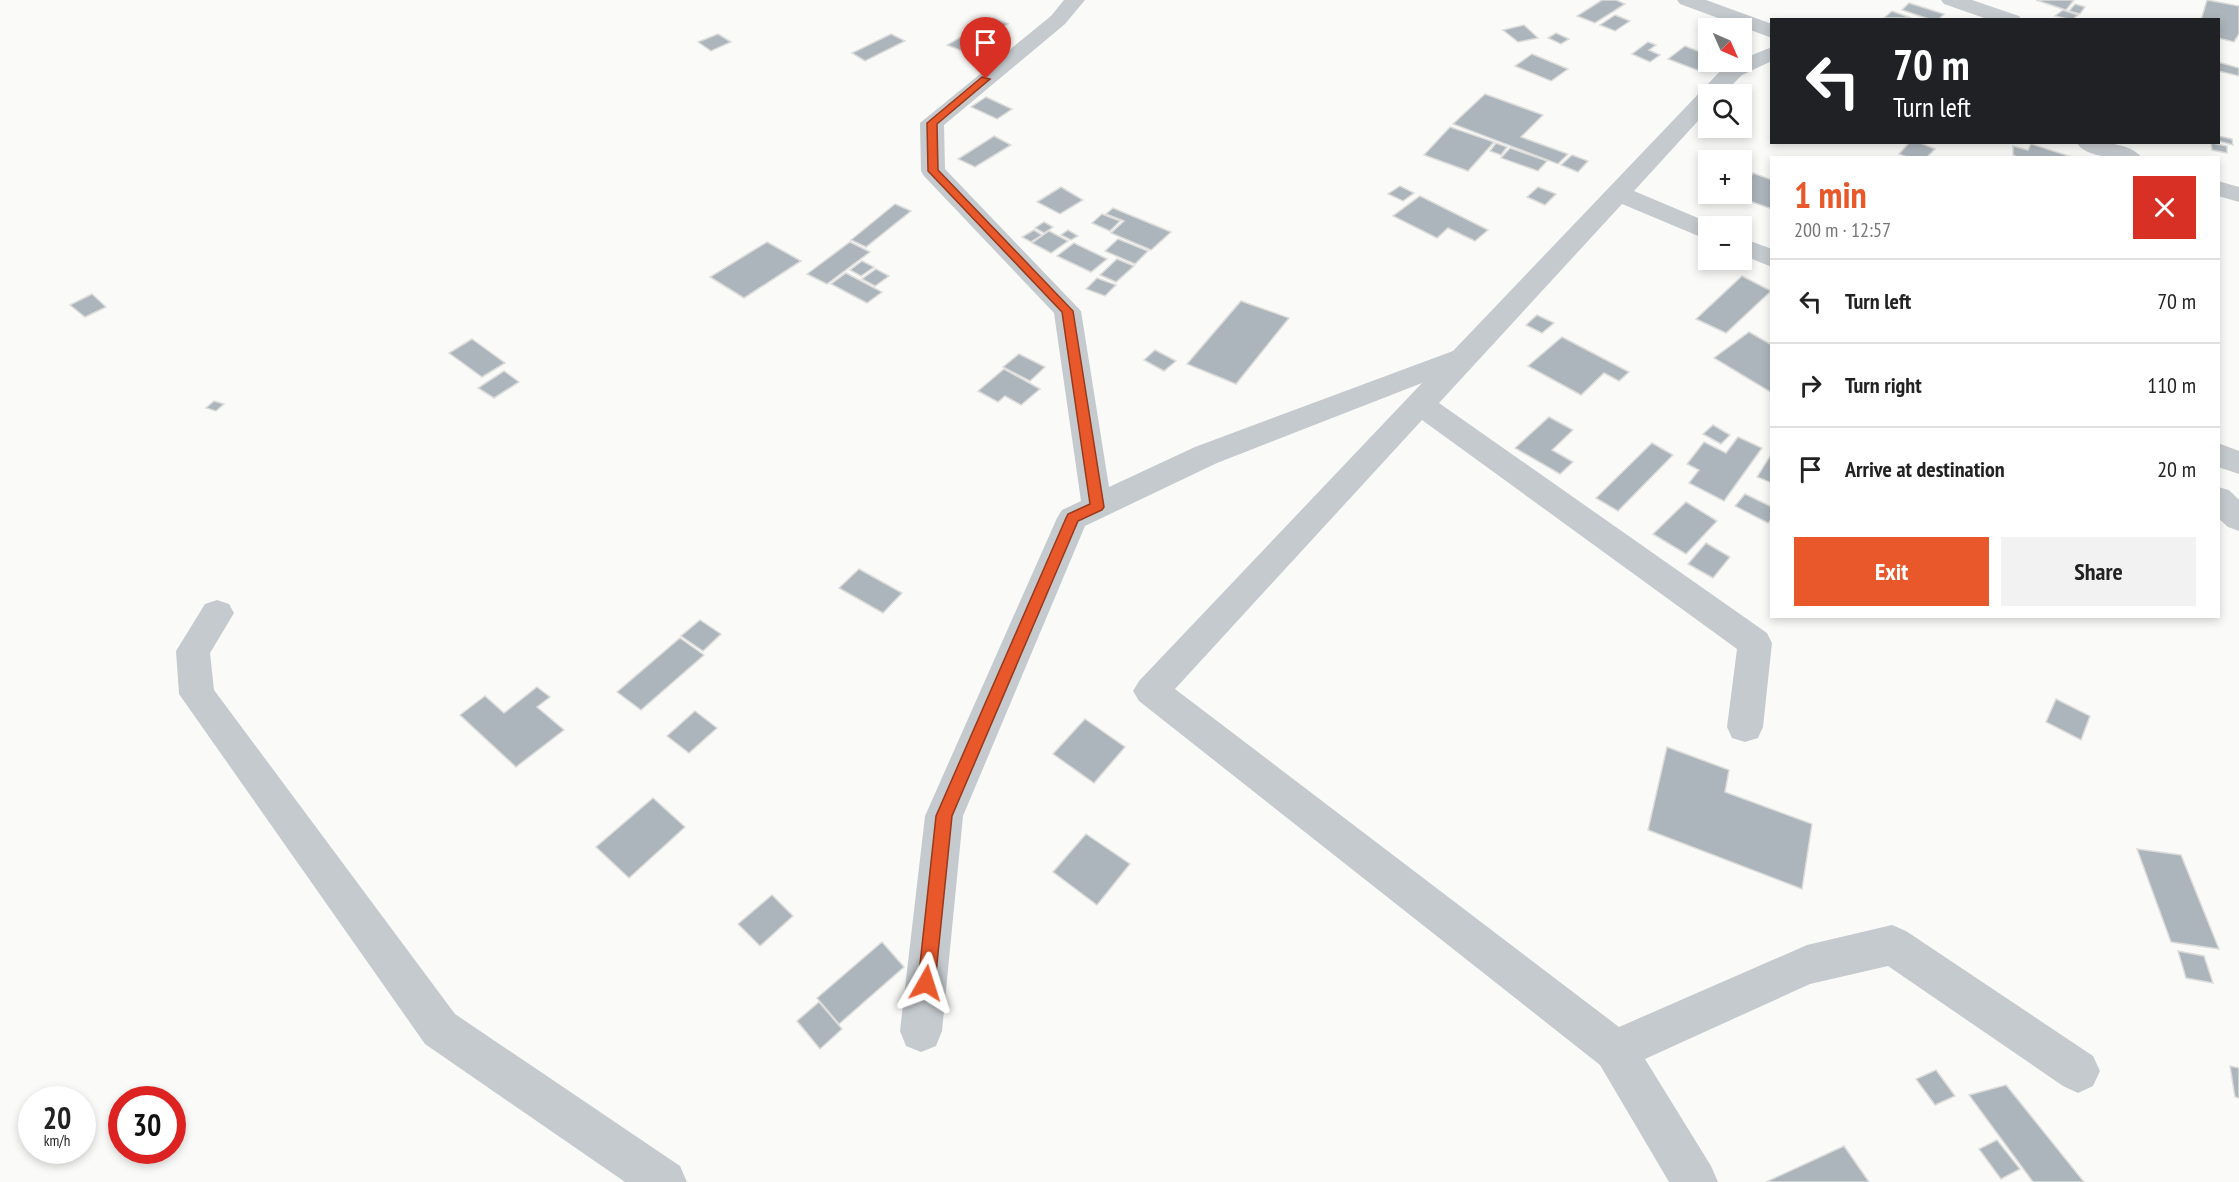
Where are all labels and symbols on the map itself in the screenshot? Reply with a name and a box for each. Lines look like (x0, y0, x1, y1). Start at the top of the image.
pin (960, 17, 1011, 79)
north arrow (1698, 18, 1752, 72)
position arrow (894, 951, 958, 1015)
speed limit sign: 30 (108, 1086, 186, 1164)

